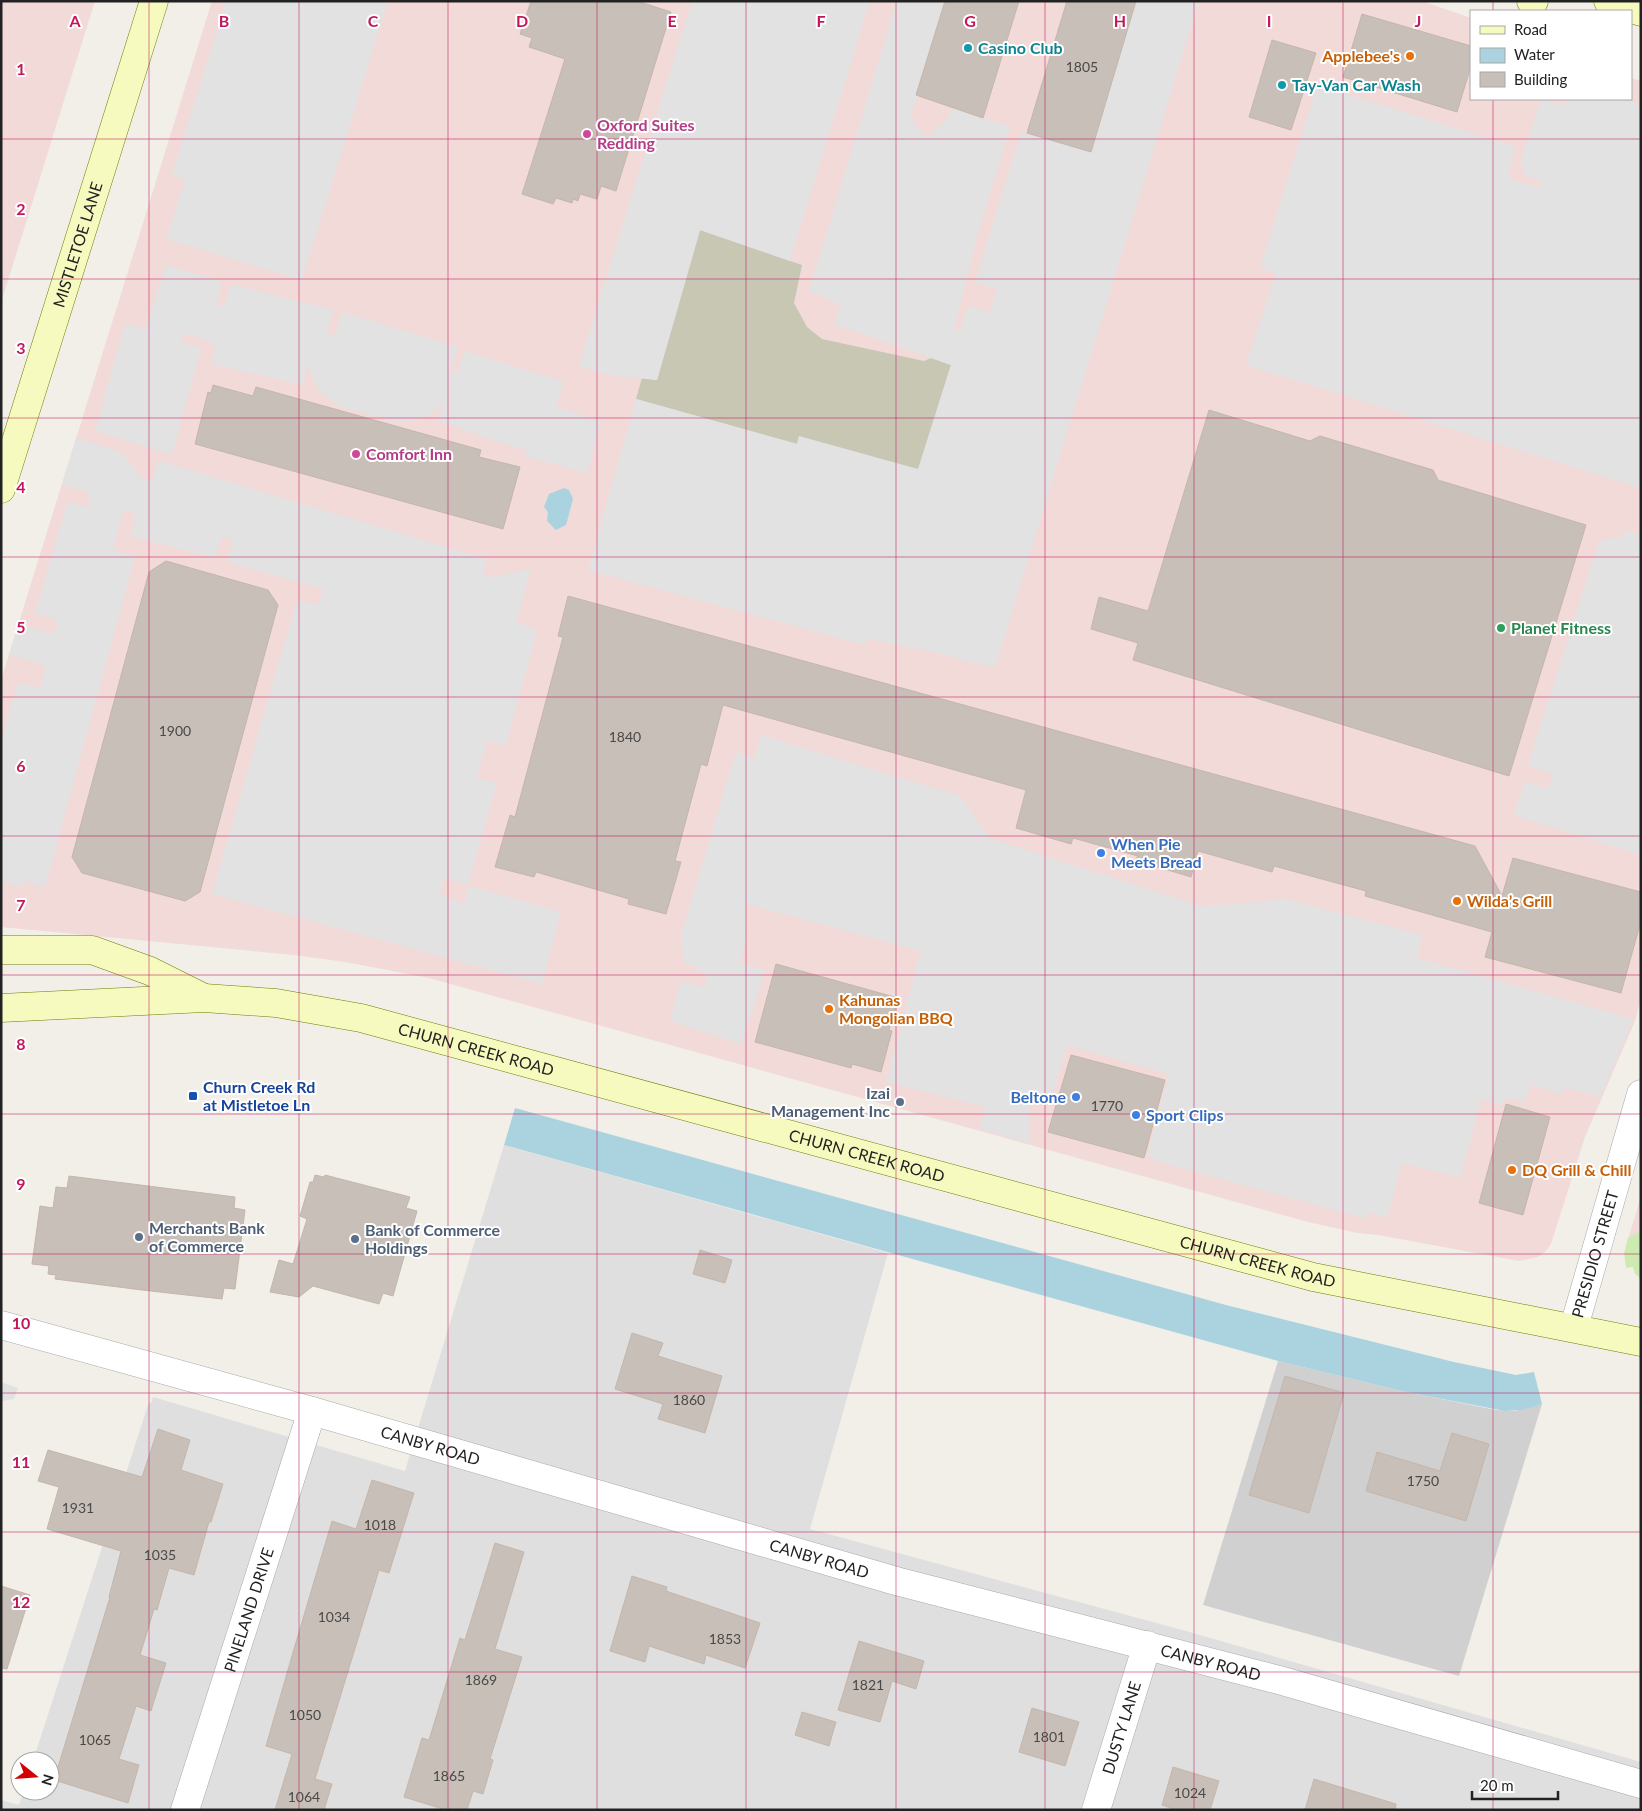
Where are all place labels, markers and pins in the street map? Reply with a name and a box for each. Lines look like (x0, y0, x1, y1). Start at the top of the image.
place label: Casino Club (978, 38, 1063, 57)
marker: Casino Club (962, 42, 974, 54)
place label: Applebee's (1321, 46, 1400, 65)
marker: Applebee's (1404, 50, 1416, 62)
place label: Tay-Van Car Wash (1292, 75, 1421, 94)
marker: Tay-Van Car Wash (1276, 79, 1288, 91)
place label: Oxford Suites Redding (597, 115, 695, 152)
marker: Oxford Suites Redding (581, 128, 593, 140)
place label: Comfort Inn (366, 444, 452, 463)
marker: Comfort Inn (350, 448, 362, 460)
place label: Planet Fitness (1511, 618, 1611, 637)
marker: Planet Fitness (1495, 622, 1507, 634)
place label: When Pie Meets Bread (1111, 834, 1202, 871)
marker: When Pie Meets Bread (1095, 847, 1107, 859)
place label: Wilda’s Grill (1467, 891, 1552, 910)
marker: Wilda’s Grill (1451, 895, 1463, 907)
place label: Kahunas Mongolian BBQ (839, 990, 953, 1027)
marker: Kahunas Mongolian BBQ (823, 1003, 835, 1015)
place label: Churn Creek Rd at Mistletoe Ln (203, 1077, 315, 1114)
place label: Izai Management Inc (771, 1083, 890, 1120)
place label: Beltone (1010, 1087, 1066, 1106)
marker: Churn Creek Rd at Mistletoe Ln (187, 1090, 199, 1102)
marker: Beltone (1070, 1091, 1082, 1103)
marker: Izai Management Inc (894, 1096, 906, 1108)
place label: Sport Clips (1146, 1105, 1223, 1124)
marker: Sport Clips (1130, 1109, 1142, 1121)
place label: DQ Grill & Chill (1522, 1160, 1631, 1179)
marker: DQ Grill & Chill (1506, 1164, 1518, 1176)
place label: Merchants Bank of Commerce (149, 1218, 265, 1255)
place label: Bank of Commerce Holdings (365, 1220, 501, 1257)
marker: Merchants Bank of Commerce (133, 1231, 145, 1243)
marker: Bank of Commerce Holdings (349, 1233, 361, 1245)

